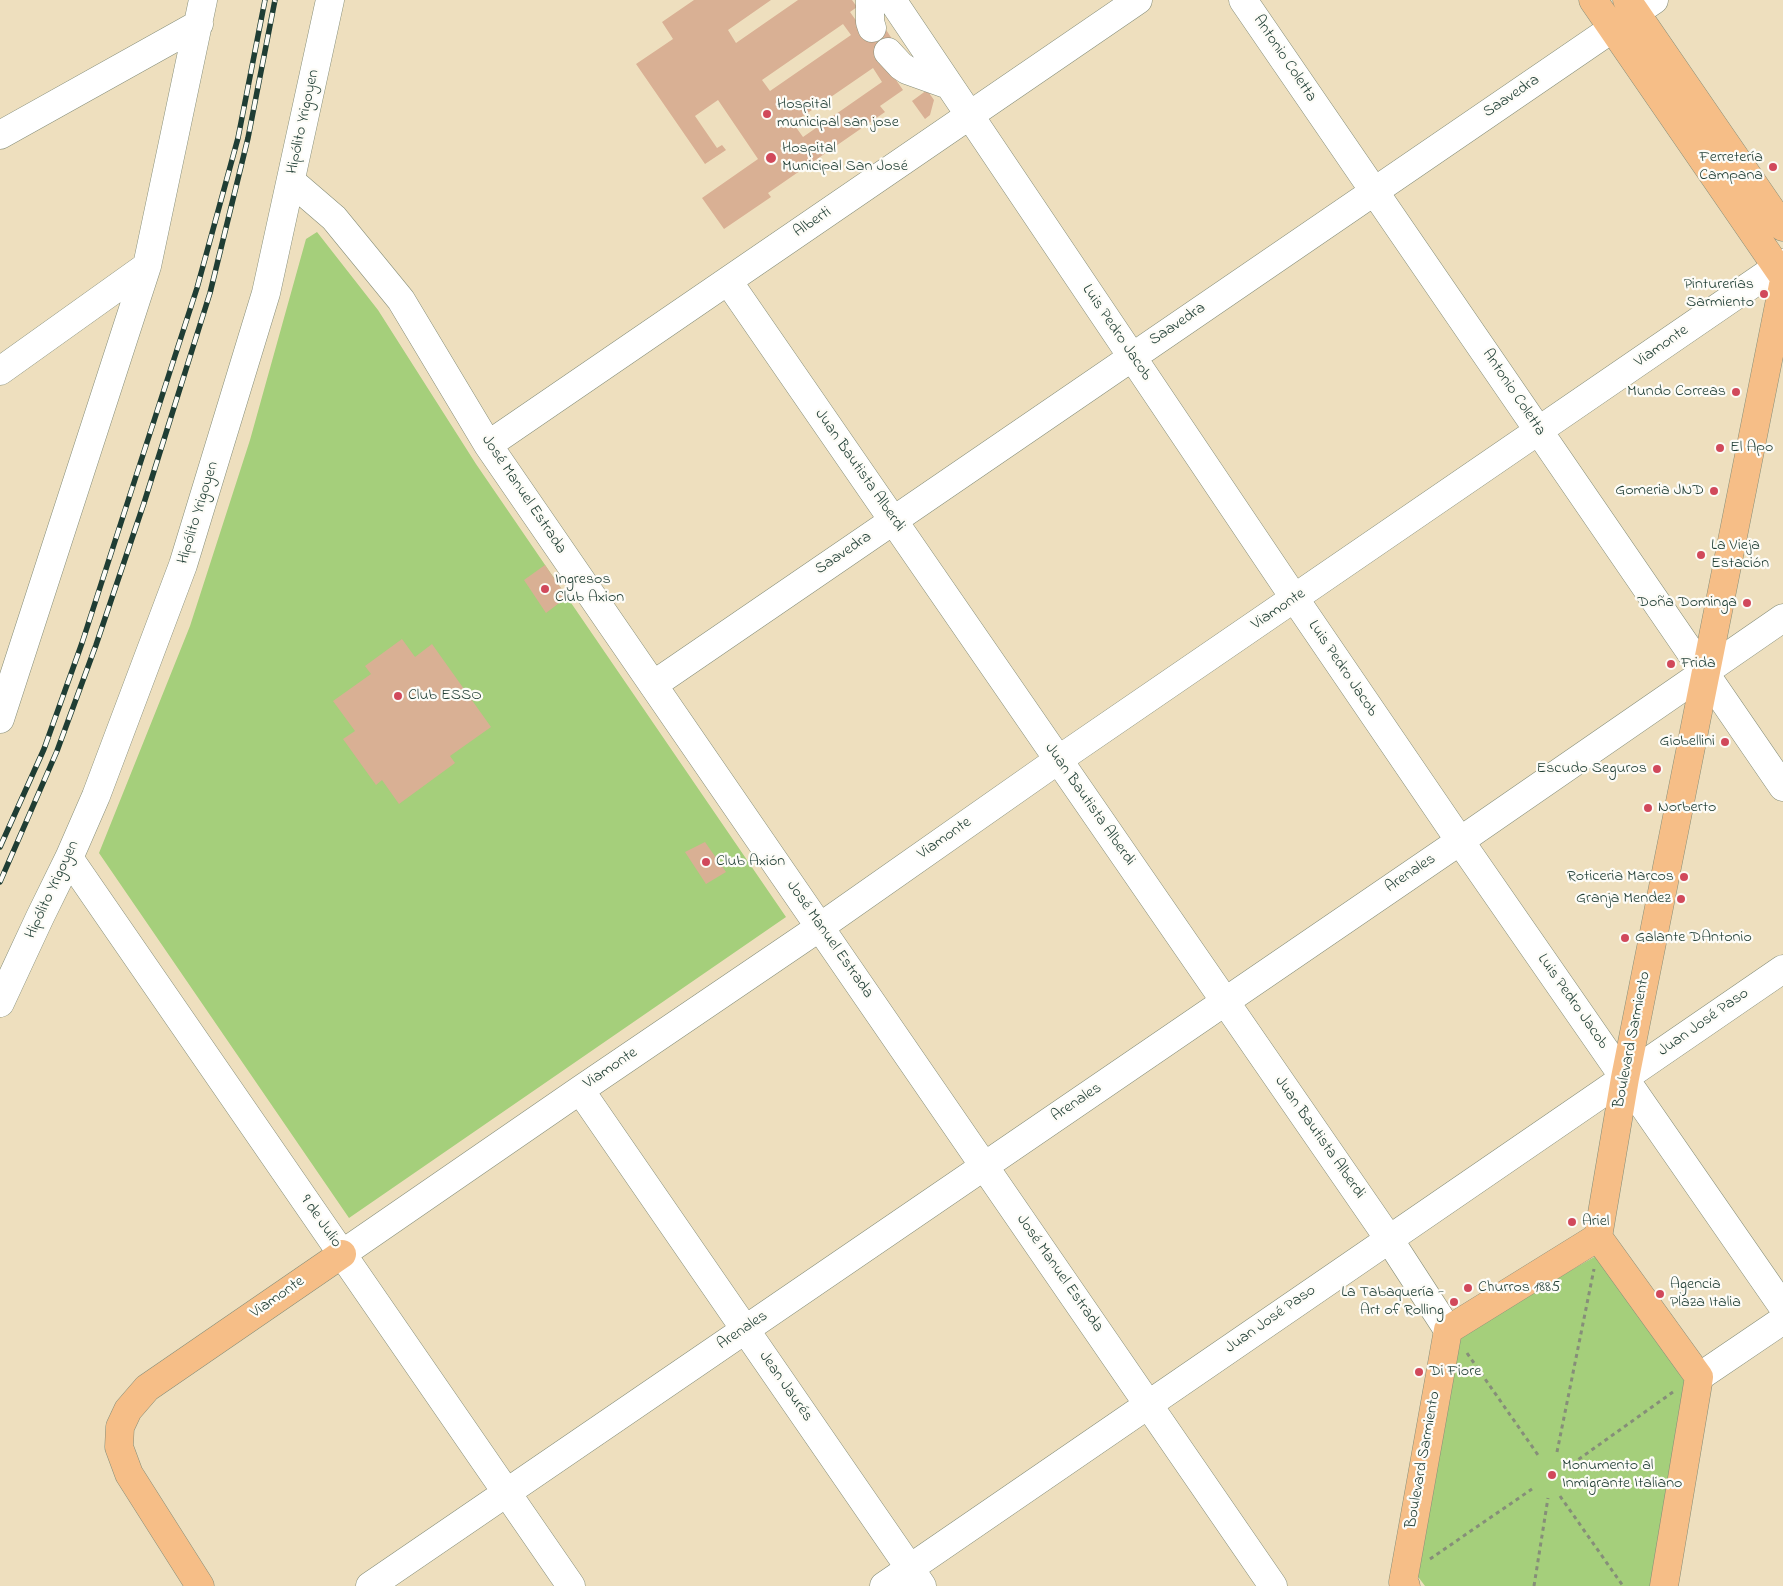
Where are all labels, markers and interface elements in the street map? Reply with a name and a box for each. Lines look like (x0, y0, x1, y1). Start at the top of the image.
street label: Antonio Coletta (1248, 12, 1320, 106)
street label: Hipólito Yrigoyen (284, 68, 324, 176)
street label: Saavedra (1480, 71, 1544, 123)
place label: Hospital municipal san jose (777, 95, 899, 133)
marker: Hospital municipal san jose (761, 108, 773, 120)
place label: Hospital Municipal San José (782, 139, 908, 177)
place label: Ferretería Campana (1699, 148, 1763, 186)
marker: Hospital Municipal San José (764, 151, 778, 165)
marker: Ferretería Campana (1767, 161, 1779, 173)
street label: Alberti (790, 203, 836, 243)
place label: Pinturerías Sarmiento (1684, 275, 1754, 313)
street label: Luis Pedro Jacob (1077, 281, 1155, 385)
marker: Pinturerías Sarmiento (1758, 288, 1770, 300)
street label: Saavedra (1146, 299, 1210, 351)
street label: Viamonte (1632, 322, 1692, 372)
street label: Antonio Coletta (1477, 346, 1549, 440)
place label: Mundo Correas (1627, 382, 1726, 402)
marker: Mundo Correas (1730, 386, 1742, 398)
street label: Juan Bautista Alberdi (809, 406, 909, 536)
street label: José Manuel Estrada (476, 432, 570, 558)
place label: El Apo (1730, 438, 1773, 458)
marker: El Apo (1714, 442, 1726, 454)
street label: Hipólito Yrigoyen (174, 459, 224, 567)
place label: Gomeria JND (1615, 481, 1704, 501)
marker: Gomeria JND (1708, 485, 1720, 497)
street label: Saavedra (812, 528, 876, 580)
place label: La Vieja Estación (1711, 536, 1769, 574)
marker: La Vieja Estación (1695, 549, 1707, 561)
place label: Ingresos Club Axion (555, 570, 624, 608)
marker: Ingresos Club Axion (539, 583, 551, 595)
street label: Viamonte (1248, 585, 1310, 635)
place label: Doña Dominga (1637, 593, 1737, 613)
marker: Doña Dominga (1741, 597, 1753, 609)
street label: Luis Pedro Jacob (1303, 617, 1381, 721)
place label: Frida (1681, 654, 1716, 674)
marker: Frida (1665, 658, 1677, 670)
place label: Club ESSO (408, 686, 482, 706)
marker: Club ESSO (392, 690, 404, 702)
place label: Giobellini (1660, 732, 1715, 752)
marker: Giobellini (1719, 736, 1731, 748)
street label: Juan Bautista Alberdi (1039, 740, 1139, 870)
place label: Escudo Seguros (1536, 759, 1647, 779)
marker: Escudo Seguros (1651, 763, 1663, 775)
place label: Norberto (1658, 798, 1716, 818)
marker: Norberto (1642, 802, 1654, 814)
street label: Viamonte (915, 814, 975, 864)
street label: Hipólito Yrigoyen (22, 838, 84, 942)
street label: Arenales (1382, 850, 1440, 898)
place label: Club Axión (716, 852, 785, 872)
marker: Club Axión (700, 856, 712, 868)
place label: Roticeria Marcos (1567, 867, 1674, 887)
marker: Roticeria Marcos (1678, 871, 1690, 883)
street label: José Manuel Estrada (781, 878, 877, 1002)
place label: Granja Mendez (1576, 889, 1671, 909)
marker: Granja Mendez (1675, 893, 1687, 905)
place label: Galante DAntonio (1635, 928, 1752, 948)
marker: Galante DAntonio (1619, 932, 1631, 944)
street label: Luis Pedro Jacob (1532, 951, 1612, 1053)
street label: Boulevard Sarmiento (1610, 970, 1656, 1110)
street label: Juan José Paso (1655, 985, 1753, 1061)
street label: Viamonte (580, 1044, 642, 1094)
street label: Juan Bautista Alberdi (1269, 1073, 1369, 1203)
street label: Arenales (1048, 1079, 1106, 1127)
street label: 9 de Julio (295, 1192, 345, 1252)
street label: José Manuel Estrada (1011, 1212, 1107, 1336)
place label: Ariel (1582, 1212, 1610, 1232)
marker: Ariel (1566, 1216, 1578, 1228)
street label: Viamonte (248, 1273, 308, 1323)
place label: Agencia Plaza Italia (1670, 1275, 1741, 1313)
place label: Churros 1885 (1478, 1278, 1560, 1298)
street label: Juan José Paso (1222, 1282, 1320, 1358)
marker: Churros 1885 (1462, 1282, 1474, 1294)
place label: La Tabaquería - Art of Rolling (1341, 1283, 1444, 1321)
marker: Agencia Plaza Italia (1654, 1288, 1666, 1300)
marker: La Tabaquería - Art of Rolling (1448, 1296, 1460, 1308)
street label: Arenales (714, 1307, 772, 1355)
street label: Jean Jaurés (754, 1348, 816, 1426)
place label: Di Fiore (1429, 1362, 1481, 1382)
marker: Di Fiore (1413, 1366, 1425, 1378)
street label: Boulevard Sarmiento (1403, 1390, 1445, 1530)
place label: Monumento al Inmigrante Italiano (1562, 1456, 1682, 1494)
marker: Monumento al Inmigrante Italiano (1546, 1469, 1558, 1481)

